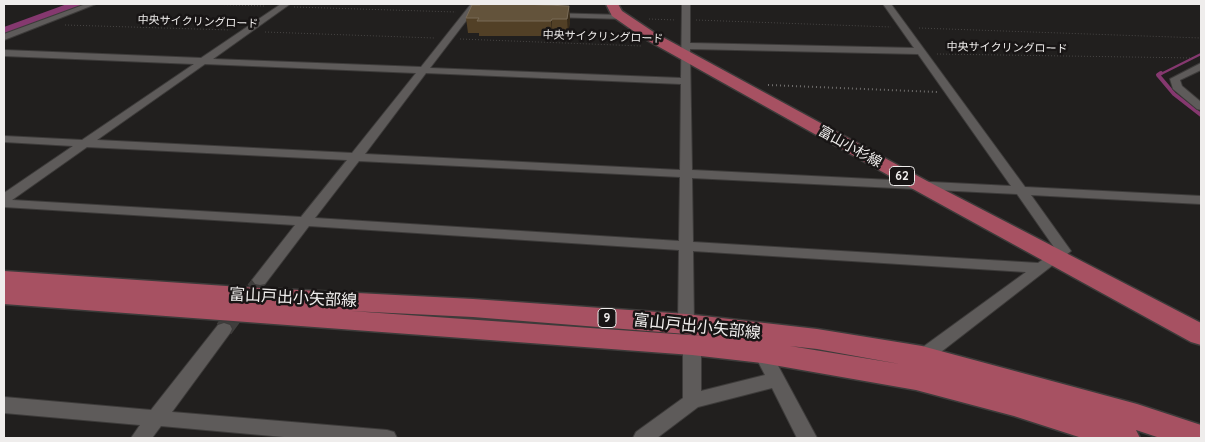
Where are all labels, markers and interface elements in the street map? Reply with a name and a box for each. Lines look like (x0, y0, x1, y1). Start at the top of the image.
street label: 中央サイクリングロード (137, 13, 259, 31)
street label: 中央サイクリングロード (542, 28, 664, 46)
street label: 中央サイクリングロード (946, 40, 1068, 56)
street label: 富山小杉線 (815, 123, 885, 171)
road number: 62 (890, 167, 914, 186)
street label: 富山戸出小矢部線 (229, 285, 357, 311)
road number: 9 (598, 308, 616, 328)
street label: 富山戸出小矢部線 (632, 311, 762, 343)

